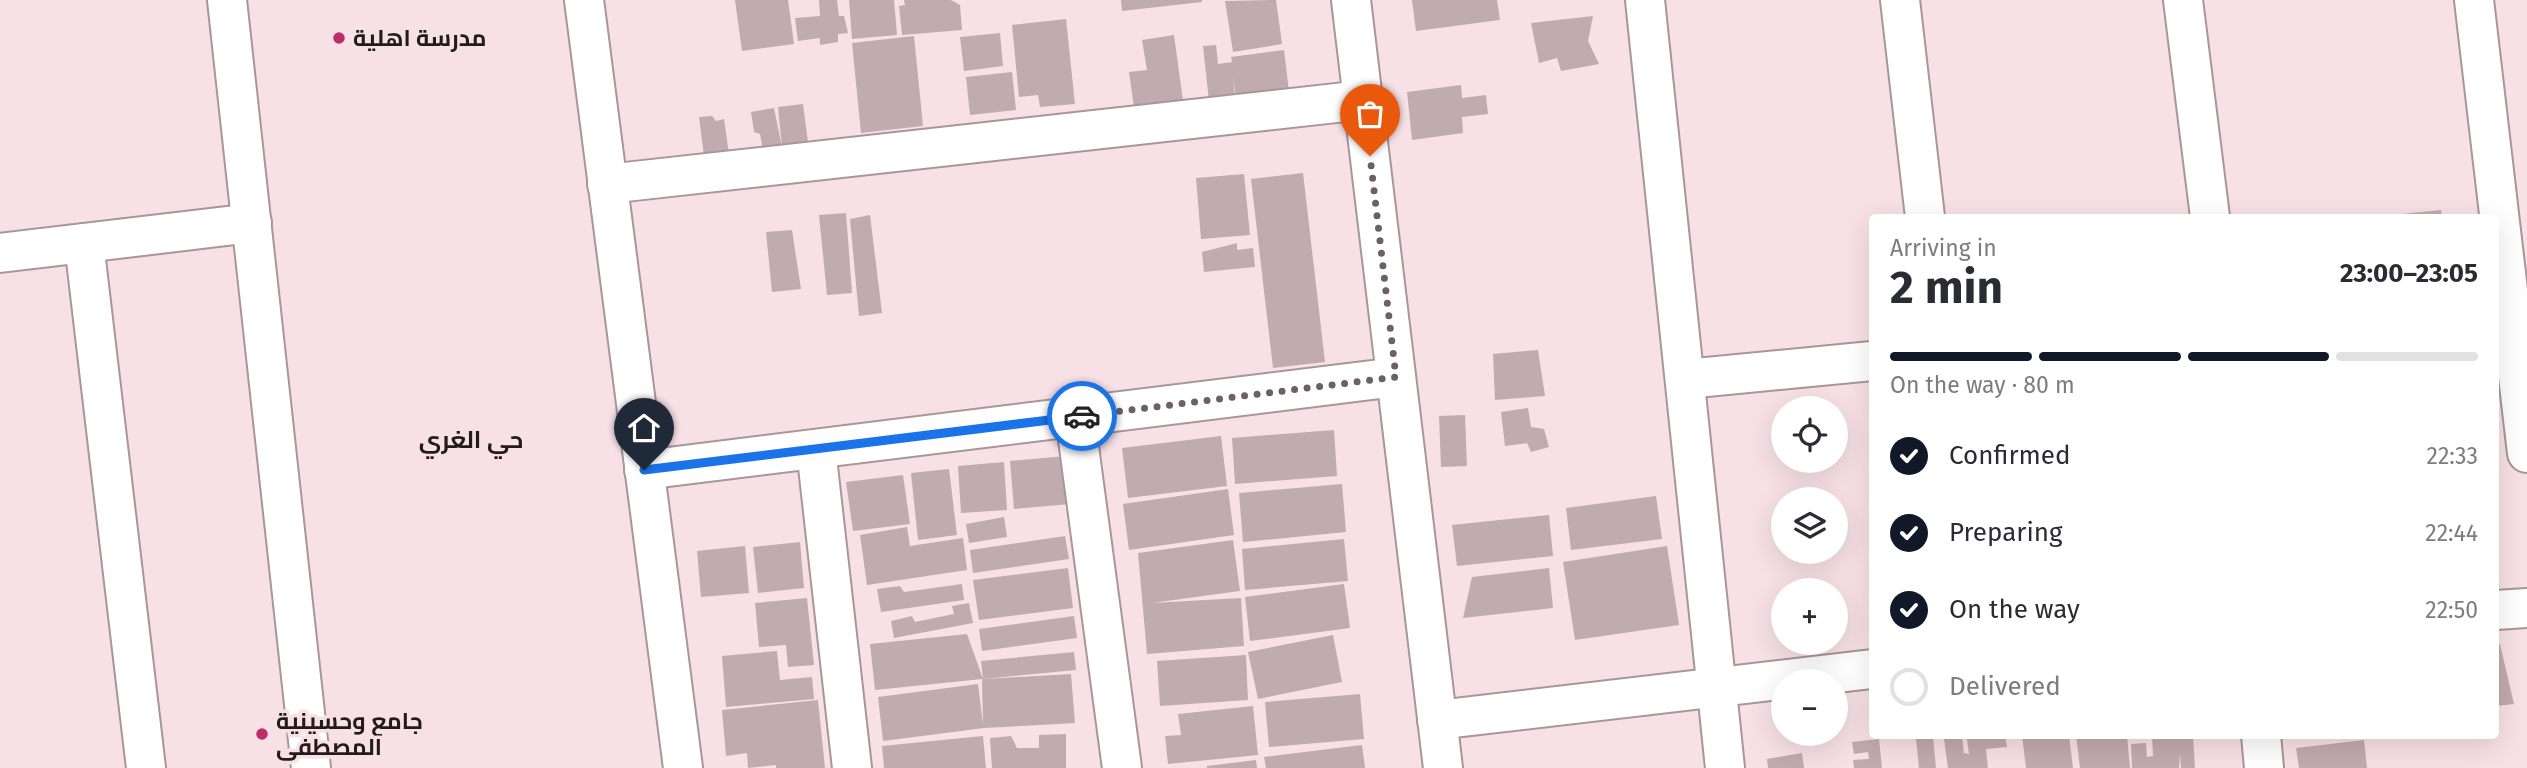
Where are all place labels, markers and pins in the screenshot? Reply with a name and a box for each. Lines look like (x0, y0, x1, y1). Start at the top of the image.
place label: مدرسة اهلية (353, 24, 487, 52)
marker: مدرسة اهلية (331, 30, 347, 46)
pin (1340, 84, 1400, 156)
pin (614, 398, 674, 470)
place label: جامع وحسينية المصطفى (276, 707, 423, 761)
marker: جامع وحسينية المصطفى (254, 726, 270, 742)

